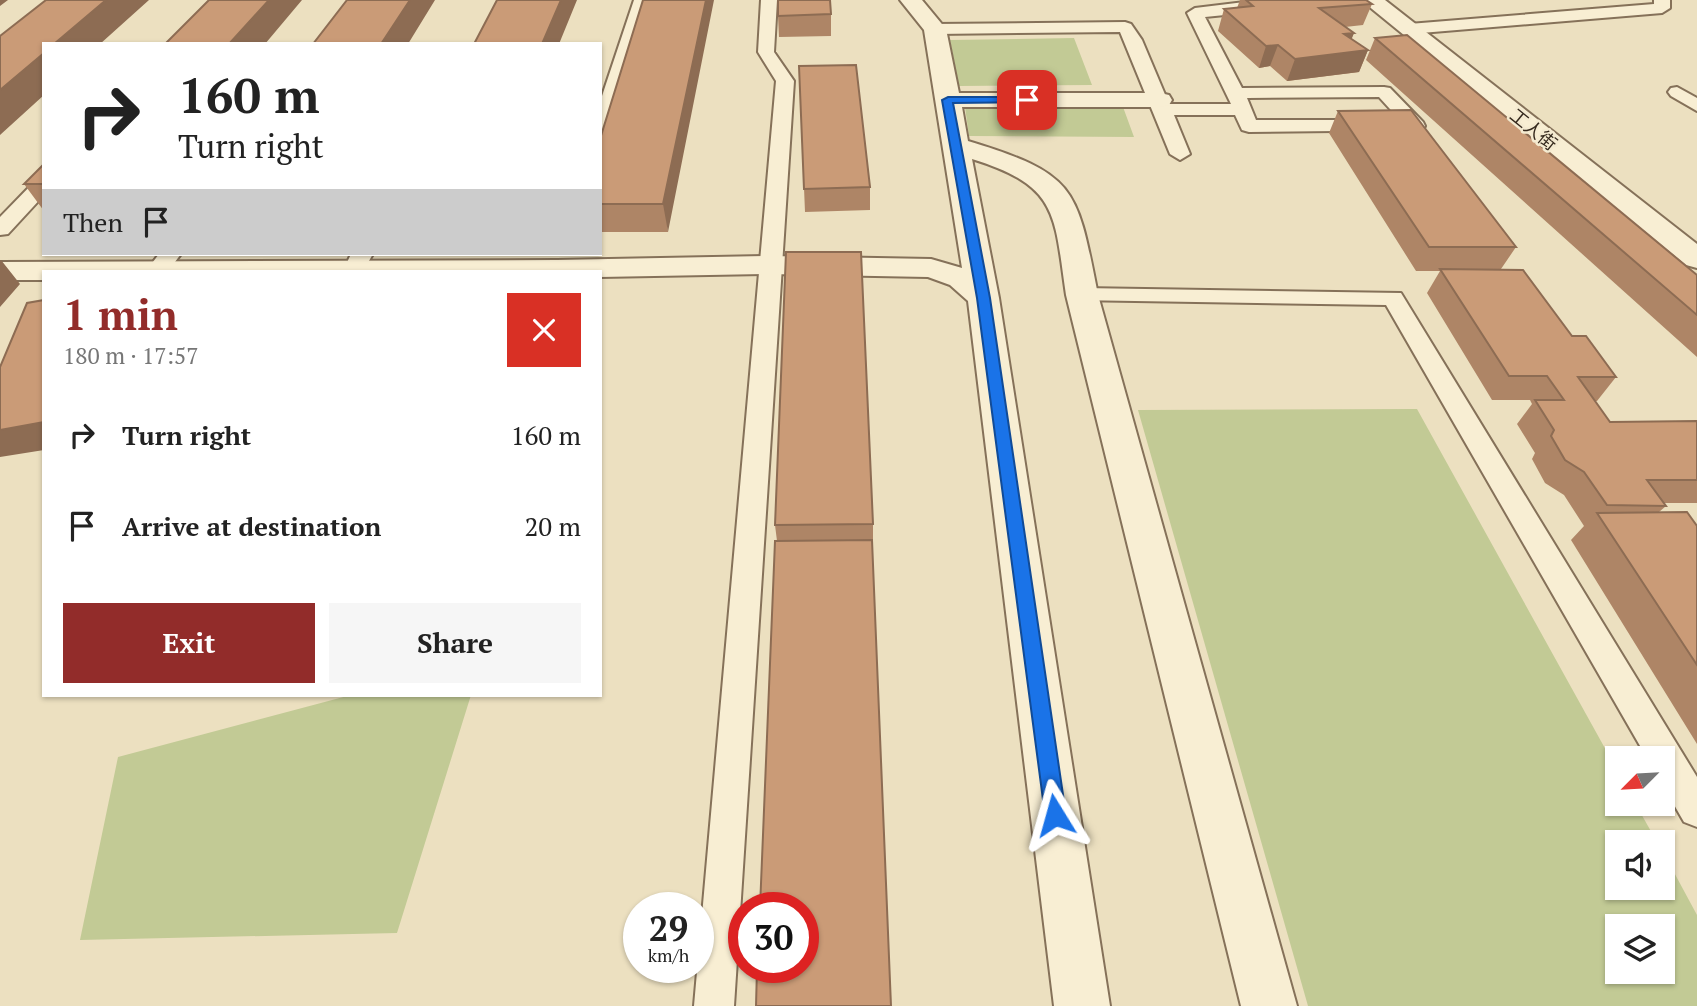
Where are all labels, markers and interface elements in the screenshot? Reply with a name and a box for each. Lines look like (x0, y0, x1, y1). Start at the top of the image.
text: 160 m (178, 62, 320, 127)
icon: right (63, 70, 154, 161)
pin (997, 70, 1057, 130)
icon: arrive (1008, 81, 1046, 119)
street label: 工人街 (1505, 103, 1563, 155)
text: Turn right (178, 125, 324, 167)
icon: arrive (137, 203, 175, 241)
text: Then (63, 205, 123, 239)
text: 1 min (63, 286, 178, 342)
button: close (507, 293, 581, 367)
text: 180 m · 17:57 (63, 340, 198, 371)
icon: right (63, 416, 101, 454)
text: Turn right (122, 418, 251, 452)
text: 160 m (511, 418, 581, 452)
icon: arrive (63, 507, 101, 545)
text: Arrive at destination (122, 509, 381, 543)
text: 20 m (525, 509, 581, 543)
button: Exit (63, 603, 315, 683)
button: Share (329, 603, 581, 683)
north arrow (1605, 746, 1675, 816)
map controls (1605, 746, 1675, 984)
position arrow (1018, 778, 1092, 852)
button: sound (1605, 830, 1675, 900)
speed limit sign: 30 (728, 892, 819, 983)
text: 29 (649, 905, 688, 951)
button: layers (1605, 914, 1675, 984)
text: km/h (648, 943, 689, 967)

